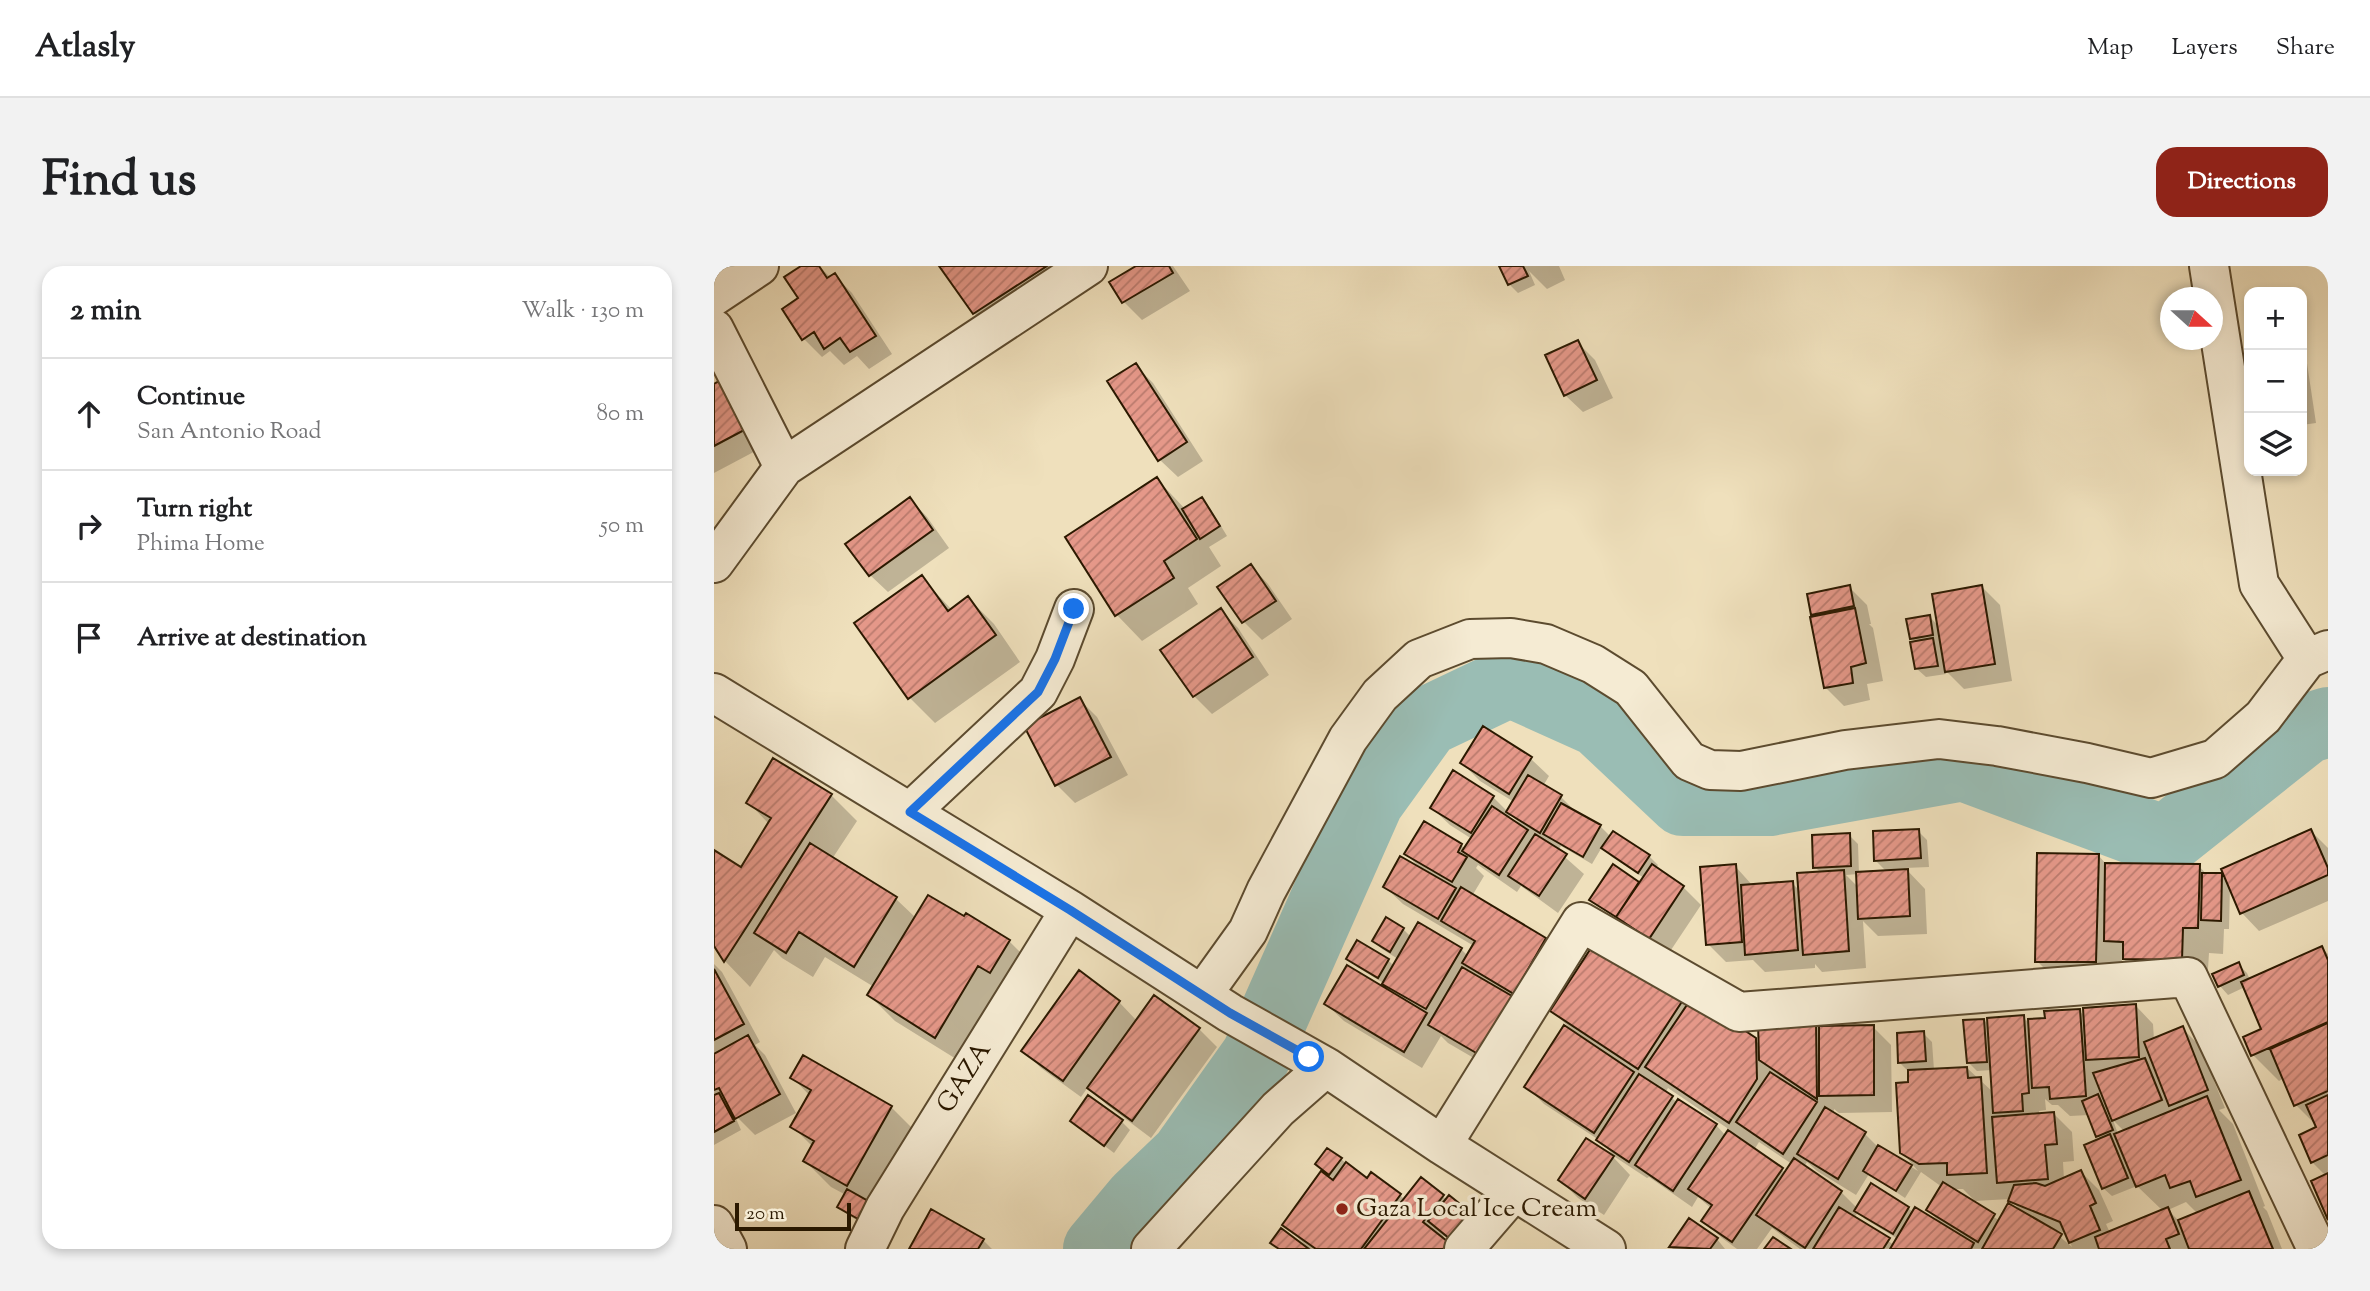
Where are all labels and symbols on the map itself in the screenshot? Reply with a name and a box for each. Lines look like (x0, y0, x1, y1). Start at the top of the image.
north arrow (2160, 287, 2223, 350)
route end (1058, 593, 1089, 624)
street label: GAZA (929, 1035, 1001, 1121)
route start (1293, 1041, 1324, 1072)
place label: Gaza Local Ice Cream (1356, 1191, 1597, 1228)
scale bar (735, 1200, 850, 1232)
marker: Gaza Local Ice Cream (1334, 1201, 1350, 1217)

